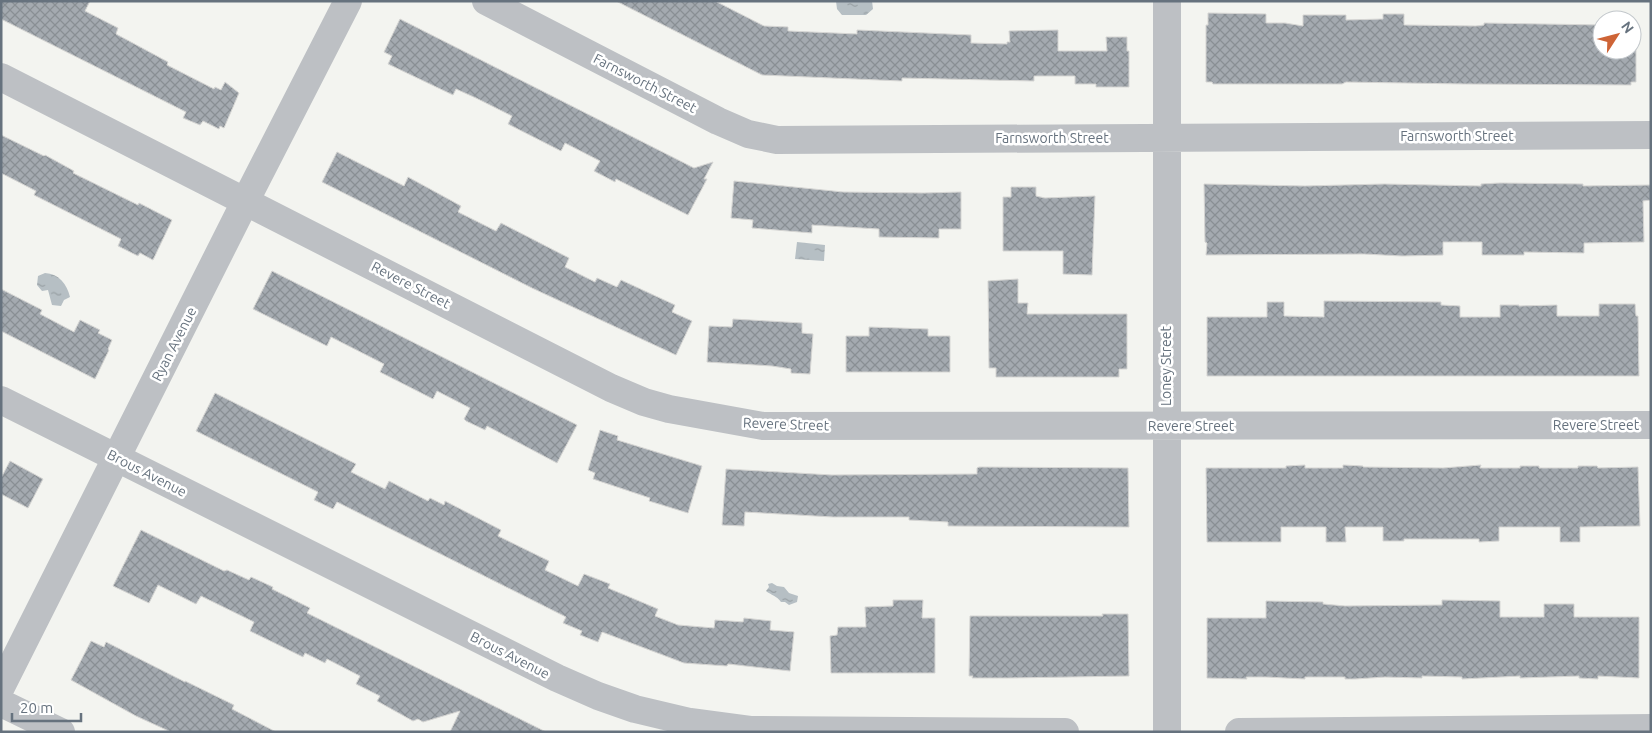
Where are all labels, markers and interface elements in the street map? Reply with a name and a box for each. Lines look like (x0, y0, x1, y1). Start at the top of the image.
north arrow (1592, 10, 1642, 60)
text: N (1618, 18, 1637, 36)
street label: Farnsworth Street (591, 50, 700, 116)
street label: Farnsworth Street (1400, 128, 1514, 144)
street label: Farnsworth Street (995, 130, 1109, 146)
street label: Revere Street (369, 258, 454, 312)
street label: Ryan Avenue (148, 304, 200, 384)
street label: Loney Street (1158, 325, 1174, 406)
street label: Revere Street (743, 414, 830, 434)
street label: Revere Street (1553, 417, 1640, 433)
street label: Revere Street (1148, 418, 1235, 434)
street label: Brous Avenue (105, 446, 189, 500)
street label: Brous Avenue (468, 628, 552, 682)
scale bar (12, 690, 81, 722)
text: 20 m (20, 699, 53, 716)

